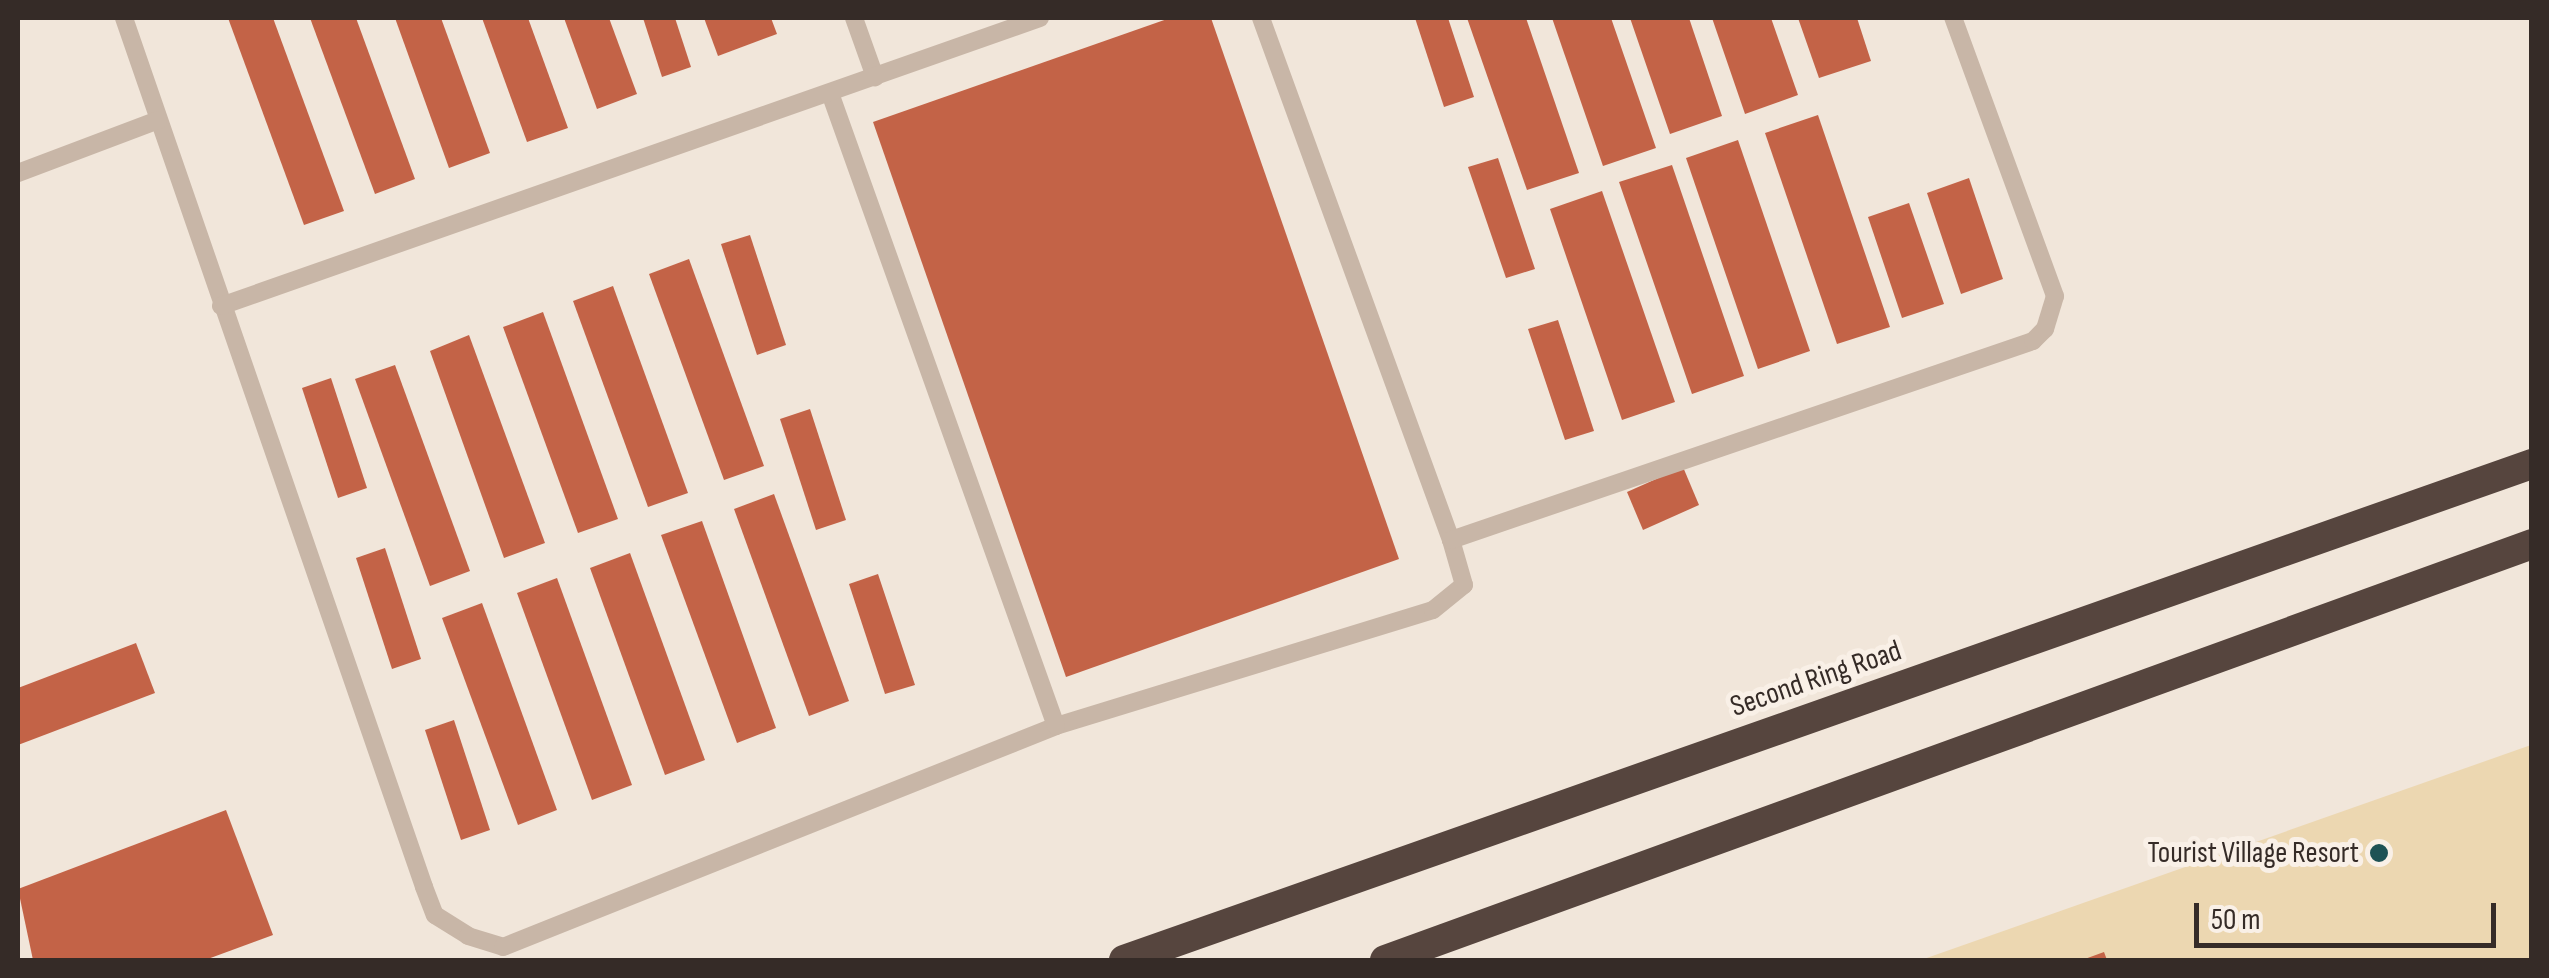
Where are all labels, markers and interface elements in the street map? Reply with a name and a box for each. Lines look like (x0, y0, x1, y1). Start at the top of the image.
street label: Second Ring Road (1726, 633, 1906, 725)
place label: Tourist Village Resort (2148, 835, 2359, 871)
marker: Tourist Village Resort (2368, 842, 2390, 864)
scale bar (2199, 883, 2502, 945)
text: 50 m (2211, 902, 2260, 938)

